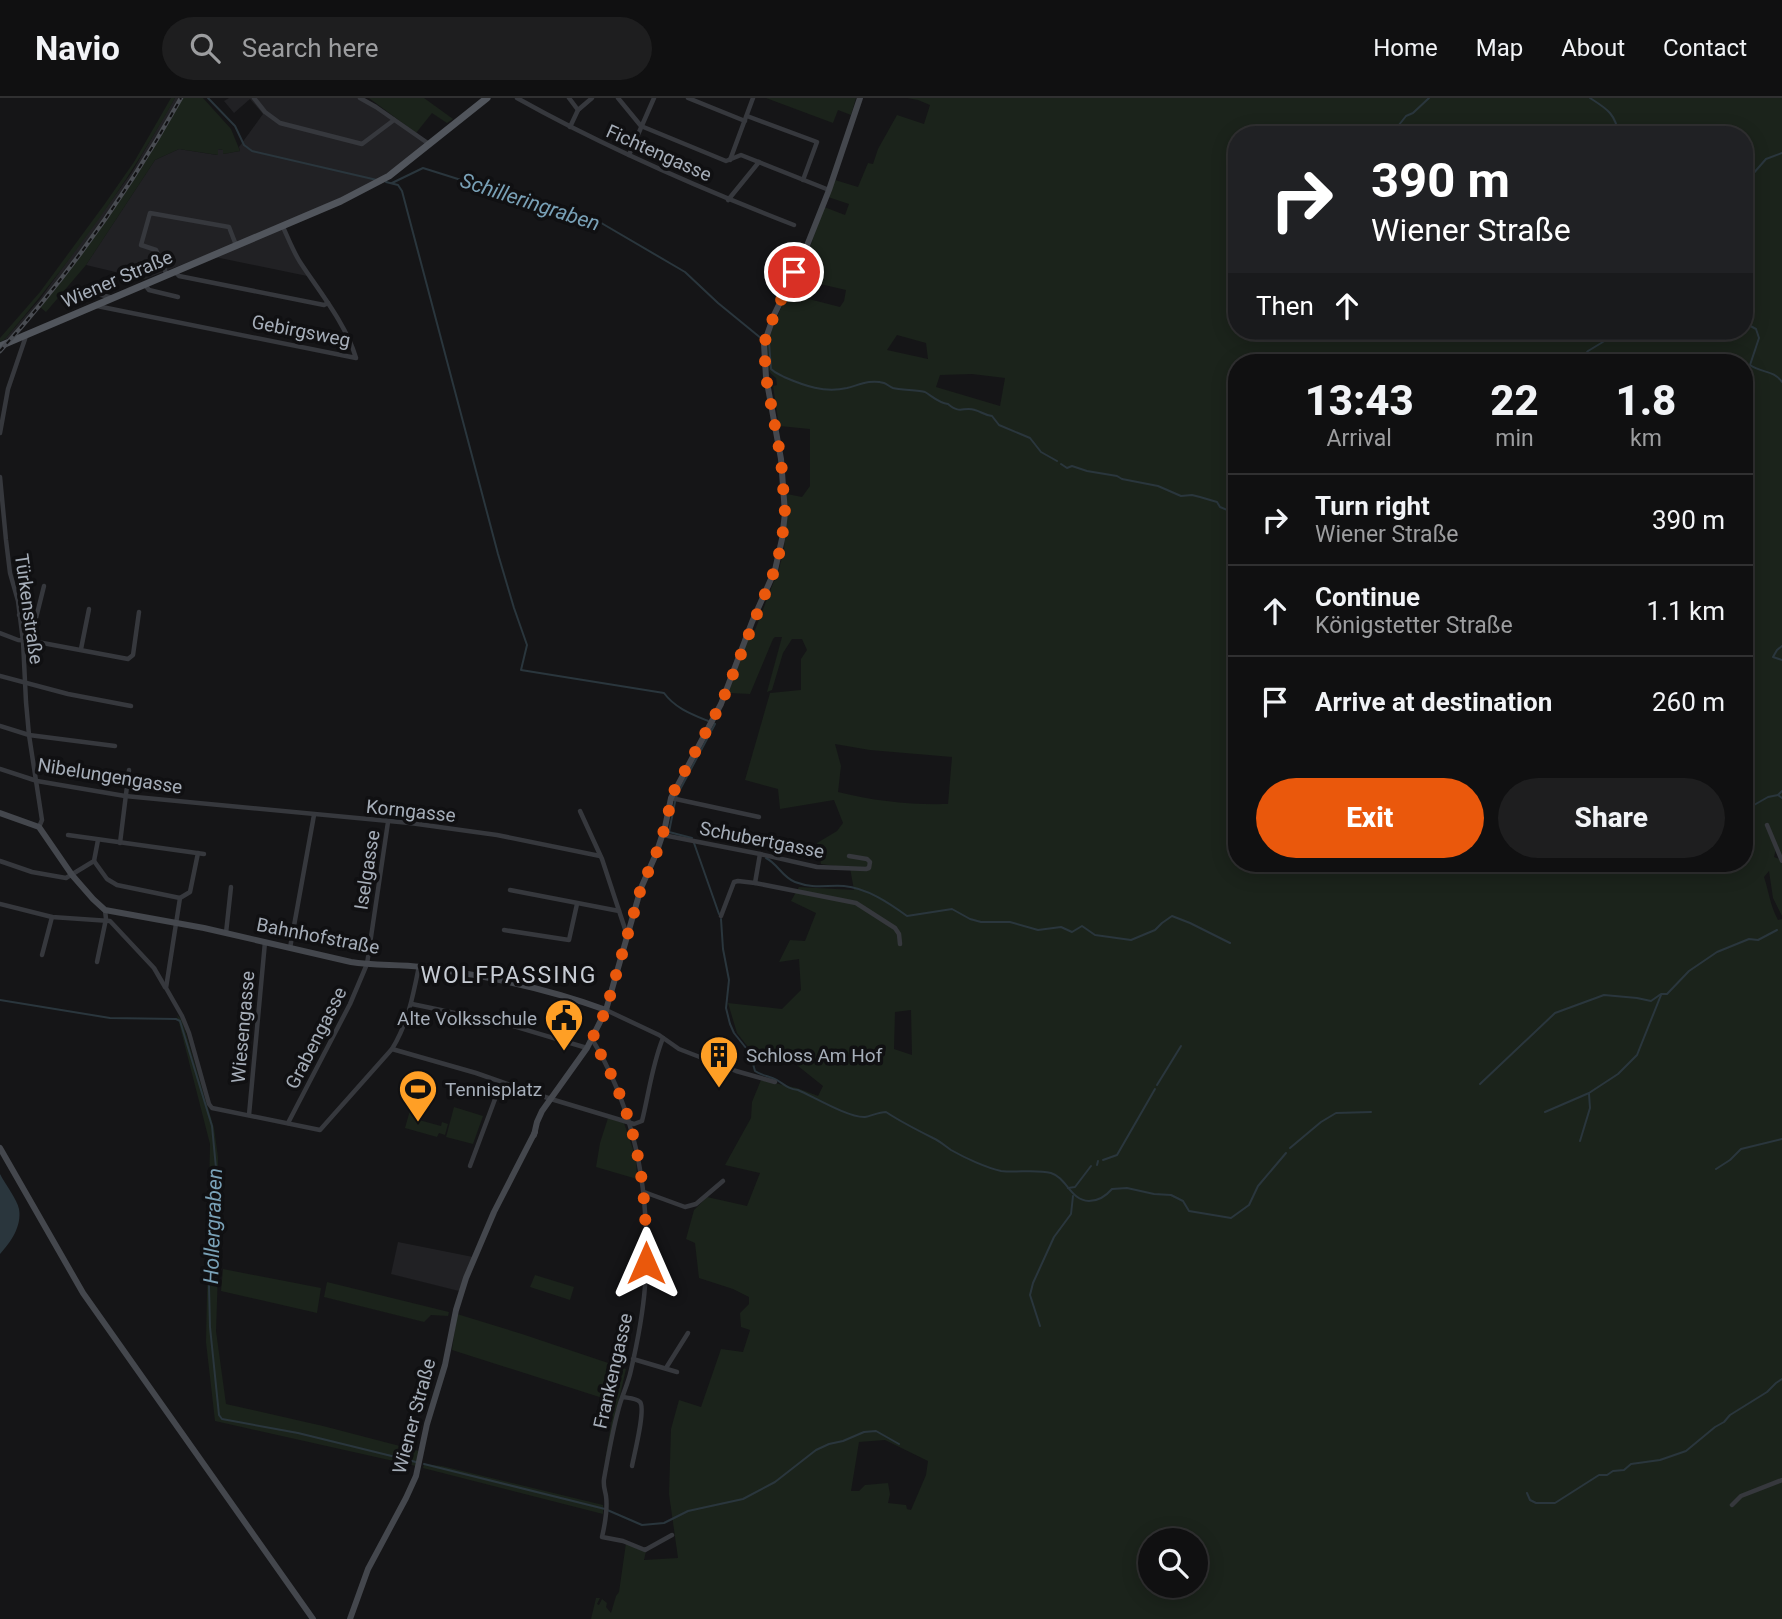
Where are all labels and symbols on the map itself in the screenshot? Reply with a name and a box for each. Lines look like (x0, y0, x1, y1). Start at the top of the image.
street label: Fichtengasse (603, 120, 715, 186)
water label: Schilleringraben (457, 168, 603, 236)
pin (764, 242, 824, 302)
street label: Wiener Straße (58, 245, 176, 313)
street label: Gebirgsweg (250, 310, 352, 352)
street label: Türkenstraße (10, 552, 48, 666)
street label: Nibelungengasse (36, 753, 184, 799)
street label: Korngasse (365, 795, 457, 827)
street label: Schubertgasse (698, 817, 826, 863)
street label: Iselgasse (349, 829, 385, 911)
street label: Bahnhofstraße (255, 913, 381, 959)
district label: WOLFPASSING (421, 962, 597, 989)
street label: Wiesengasse (227, 970, 259, 1084)
street label: Grabengasse (280, 983, 352, 1093)
public building icon: Alte Volksschule (543, 997, 585, 1052)
place label: Alte Volksschule (397, 1007, 537, 1030)
building icon: Schloss Am Hof (698, 1034, 740, 1089)
place label: Schloss Am Hof (746, 1044, 883, 1067)
sports icon: Tennisplatz (397, 1068, 439, 1123)
place label: Tennisplatz (445, 1078, 542, 1101)
water label: Hollergraben (199, 1168, 227, 1284)
position arrow (609, 1226, 683, 1300)
street label: Frankengasse (589, 1311, 637, 1431)
street label: Wiener Straße (388, 1356, 440, 1476)

